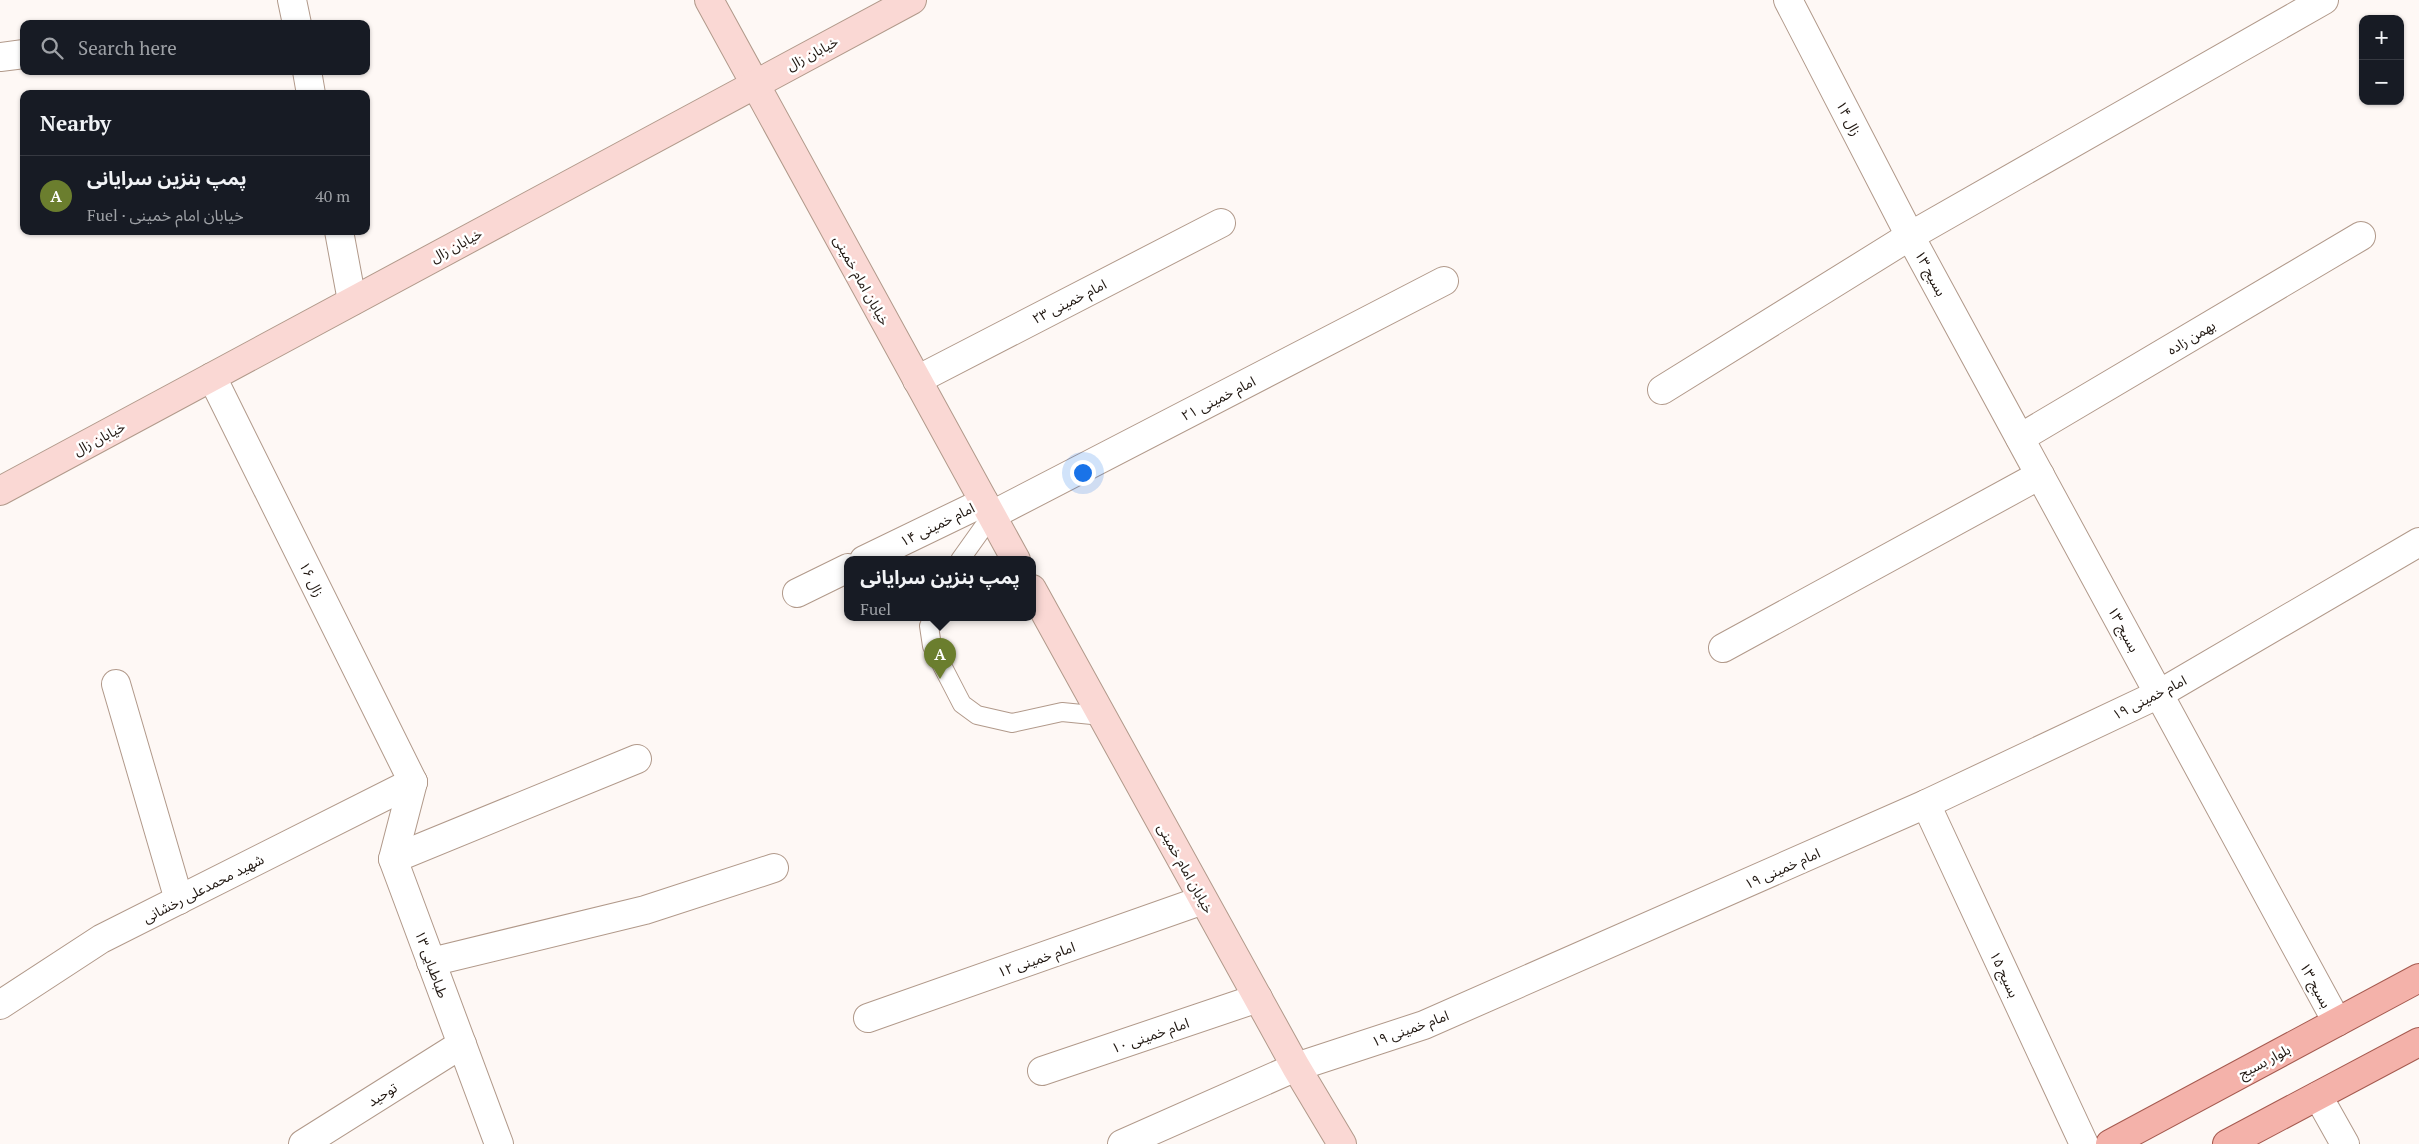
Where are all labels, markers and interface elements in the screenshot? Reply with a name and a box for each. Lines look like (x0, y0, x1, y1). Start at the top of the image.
map controls (2359, 15, 2404, 105)
button: + (2359, 15, 2404, 60)
search box (20, 20, 370, 75)
street label: خیابان زال (783, 31, 841, 75)
icon: search (38, 34, 66, 62)
text: Search here (78, 35, 177, 60)
button: − (2359, 60, 2404, 105)
street label: زال ۱۴ (1832, 97, 1866, 139)
text: Nearby (40, 109, 111, 137)
text: پمپ بنزین سرایانی (87, 165, 246, 190)
text: A (50, 185, 62, 207)
text: 40 m (315, 185, 350, 207)
text: Fuel · خیابان امام خمینی (87, 204, 244, 226)
street label: خیابان زال (427, 223, 485, 267)
street label: خیابان امام خمینی (828, 232, 895, 329)
street label: بسیج ۱۳ (1909, 247, 1951, 300)
street label: امام خمینی ۲۳ (1029, 274, 1110, 330)
street label: بهمن زاده (2163, 315, 2219, 359)
street label: امام خمینی ۲۱ (1178, 371, 1259, 427)
street label: خیابان زال (70, 416, 128, 460)
your location (1070, 460, 1096, 486)
street label: امام خمینی ۱۴ (896, 498, 978, 552)
popup (844, 556, 1036, 621)
street label: زال ۱۶ (295, 558, 329, 600)
text: پمپ بنزین سرایانی (860, 564, 1020, 589)
text: Fuel (860, 598, 891, 620)
street label: بسیج ۱۳ (2102, 603, 2144, 656)
pin: A (924, 638, 956, 679)
street label: امام خمینی ۱۹ (2109, 670, 2190, 726)
street label: خیابان امام خمینی (1152, 820, 1219, 917)
street label: امام خمینی ۱۹ (1741, 843, 1824, 895)
street label: شهید محمدعلی رخشانی (139, 849, 267, 927)
street label: طباطبایی ۱۳ (411, 928, 453, 1000)
street label: امام خمینی ۱۲ (995, 937, 1078, 983)
street label: بسیج ۱۵ (1984, 948, 2024, 1001)
street label: بسیج ۱۳ (2294, 959, 2336, 1012)
street label: امام خمینی ۱۹ (1369, 1005, 1452, 1053)
street label: امام خمینی ۱۰ (1109, 1013, 1192, 1059)
street label: بلوار بسیج (2235, 1039, 2295, 1084)
street label: توحید (364, 1078, 400, 1110)

